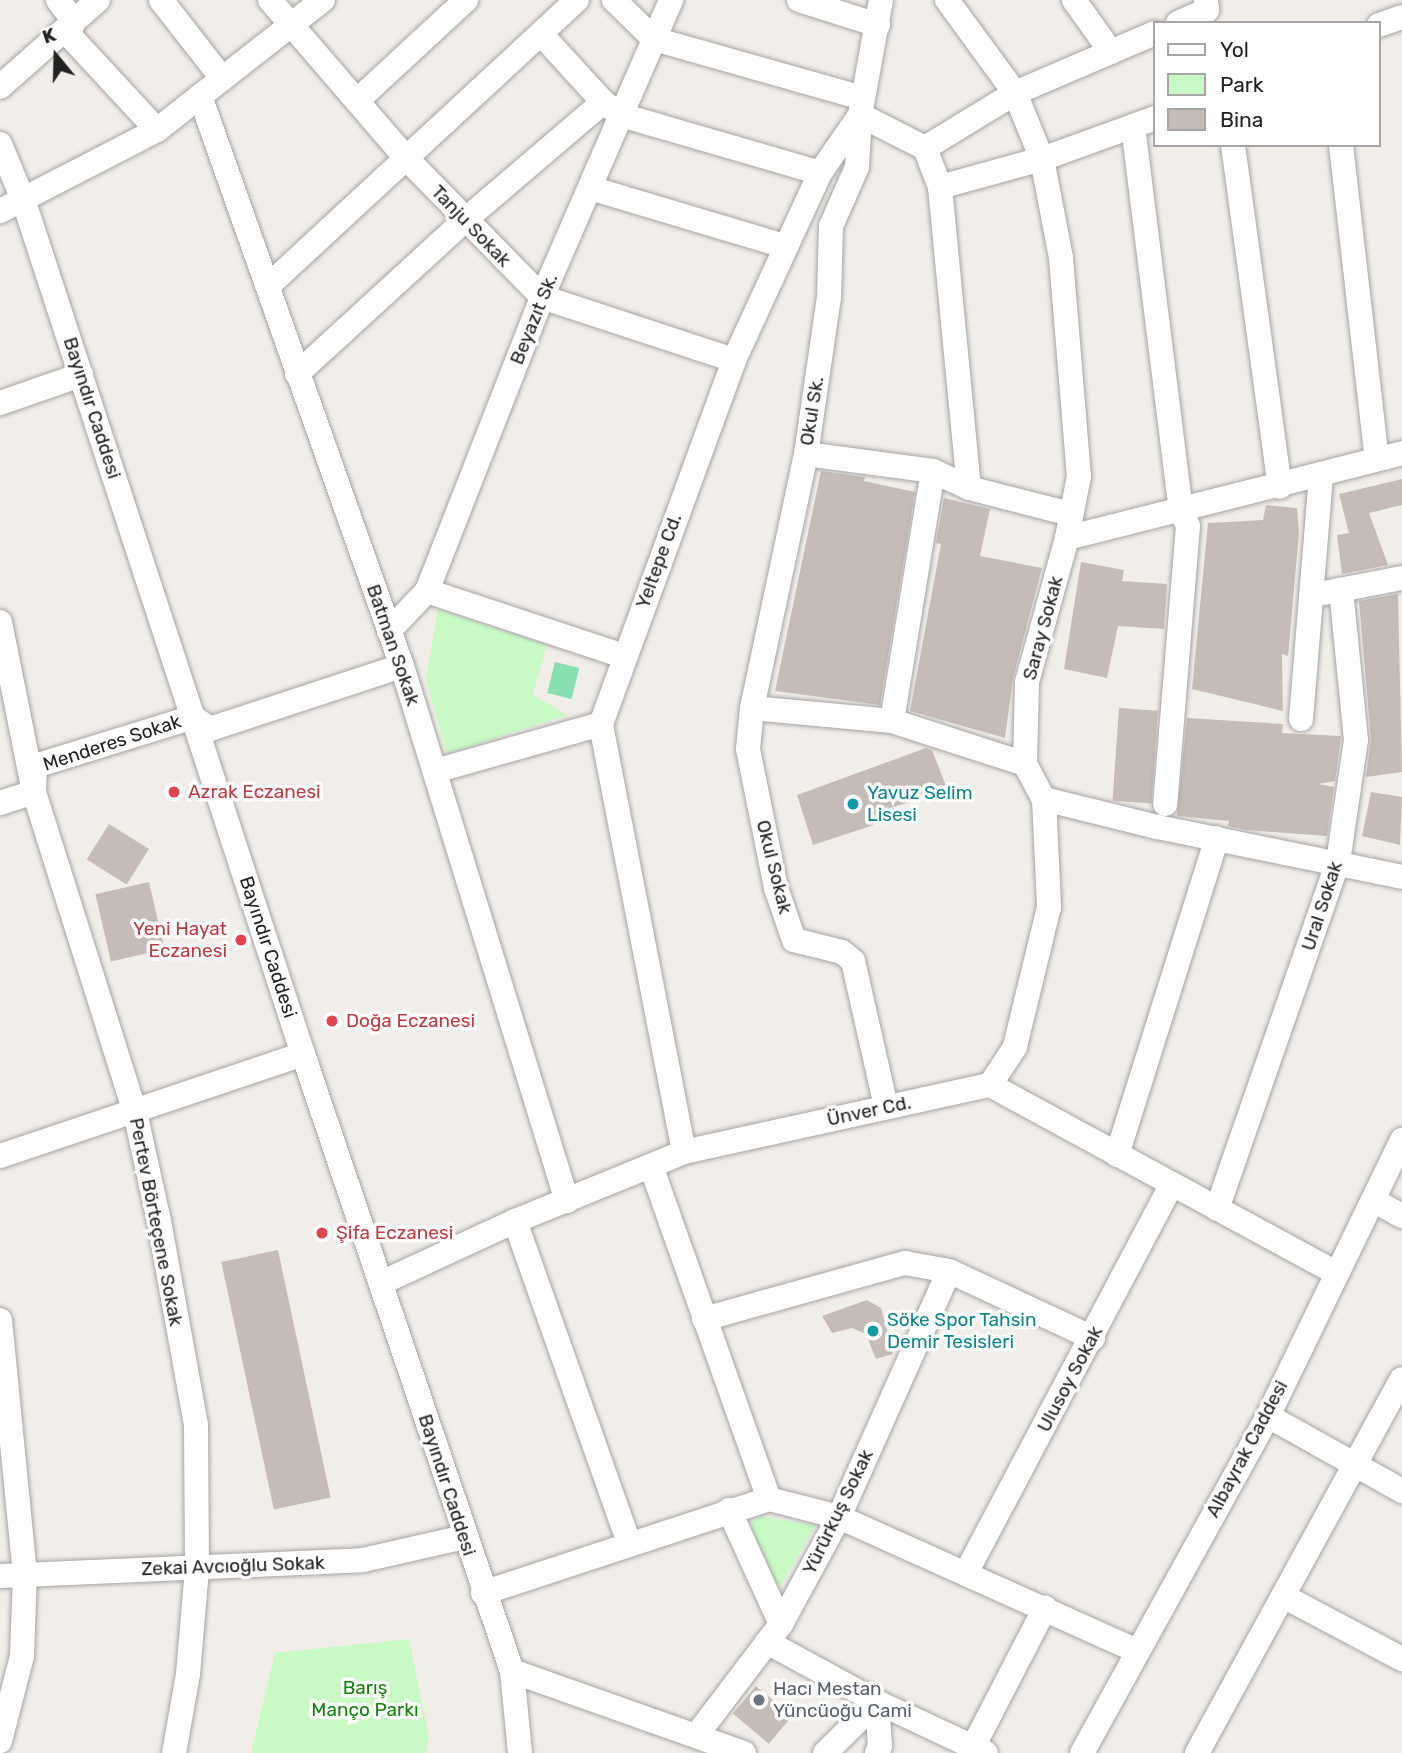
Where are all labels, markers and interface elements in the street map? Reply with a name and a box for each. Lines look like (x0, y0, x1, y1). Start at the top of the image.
north arrow (21, 21, 91, 91)
legend (1154, 21, 1381, 147)
text: K (39, 23, 59, 49)
text: Yol (1220, 37, 1249, 62)
text: Park (1220, 72, 1264, 97)
text: Bina (1220, 107, 1263, 132)
street label: Tanju Sokak (426, 180, 516, 272)
street label: Beyazıt Sk. (505, 270, 563, 368)
street label: Bayındır Caddesi (58, 334, 126, 482)
street label: Okul Sk. (795, 375, 829, 447)
street label: Yeltepe Cd. (631, 510, 687, 612)
street label: Saray Sokak (1018, 573, 1068, 683)
street label: Batman Sokak (362, 581, 424, 709)
street label: Menderes Sokak (40, 710, 184, 776)
place label: Azrak Eczanesi (188, 781, 321, 803)
place label: Yavuz Selim Lisesi (867, 782, 973, 826)
marker: Azrak Eczanesi (166, 784, 182, 800)
marker: Yavuz Selim Lisesi (845, 796, 861, 812)
street label: Okul Sokak (751, 818, 797, 916)
street label: Ural Sokak (1297, 858, 1347, 954)
street label: Bayındır Caddesi (234, 873, 302, 1021)
place label: Yeni Hayat Eczanesi (133, 918, 227, 962)
marker: Yeni Hayat Eczanesi (233, 932, 249, 948)
place label: Doğa Eczanesi (346, 1010, 475, 1032)
marker: Doğa Eczanesi (324, 1013, 340, 1029)
street label: Ünver Cd. (825, 1091, 913, 1131)
street label: Pertev Börteçene Sokak (125, 1116, 187, 1328)
place label: Şifa Eczanesi (336, 1222, 453, 1244)
marker: Şifa Eczanesi (314, 1225, 330, 1241)
place label: Söke Spor Tahsin Demir Tesisleri (887, 1309, 1037, 1353)
street label: Ulusoy Sokak (1032, 1322, 1108, 1436)
marker: Söke Spor Tahsin Demir Tesisleri (865, 1323, 881, 1339)
street label: Albayrak Caddesi (1201, 1376, 1293, 1522)
street label: Bayındır Caddesi (413, 1411, 481, 1559)
street label: Yürürkuş Sokak (798, 1446, 878, 1578)
street label: Zekai Avcıoğlu Sokak (141, 1551, 325, 1581)
park label: Barış Manço Parkı (311, 1677, 419, 1721)
place label: Hacı Mestan Yüncüoğu Cami (773, 1678, 912, 1722)
marker: Hacı Mestan Yüncüoğu Cami (751, 1692, 767, 1708)

